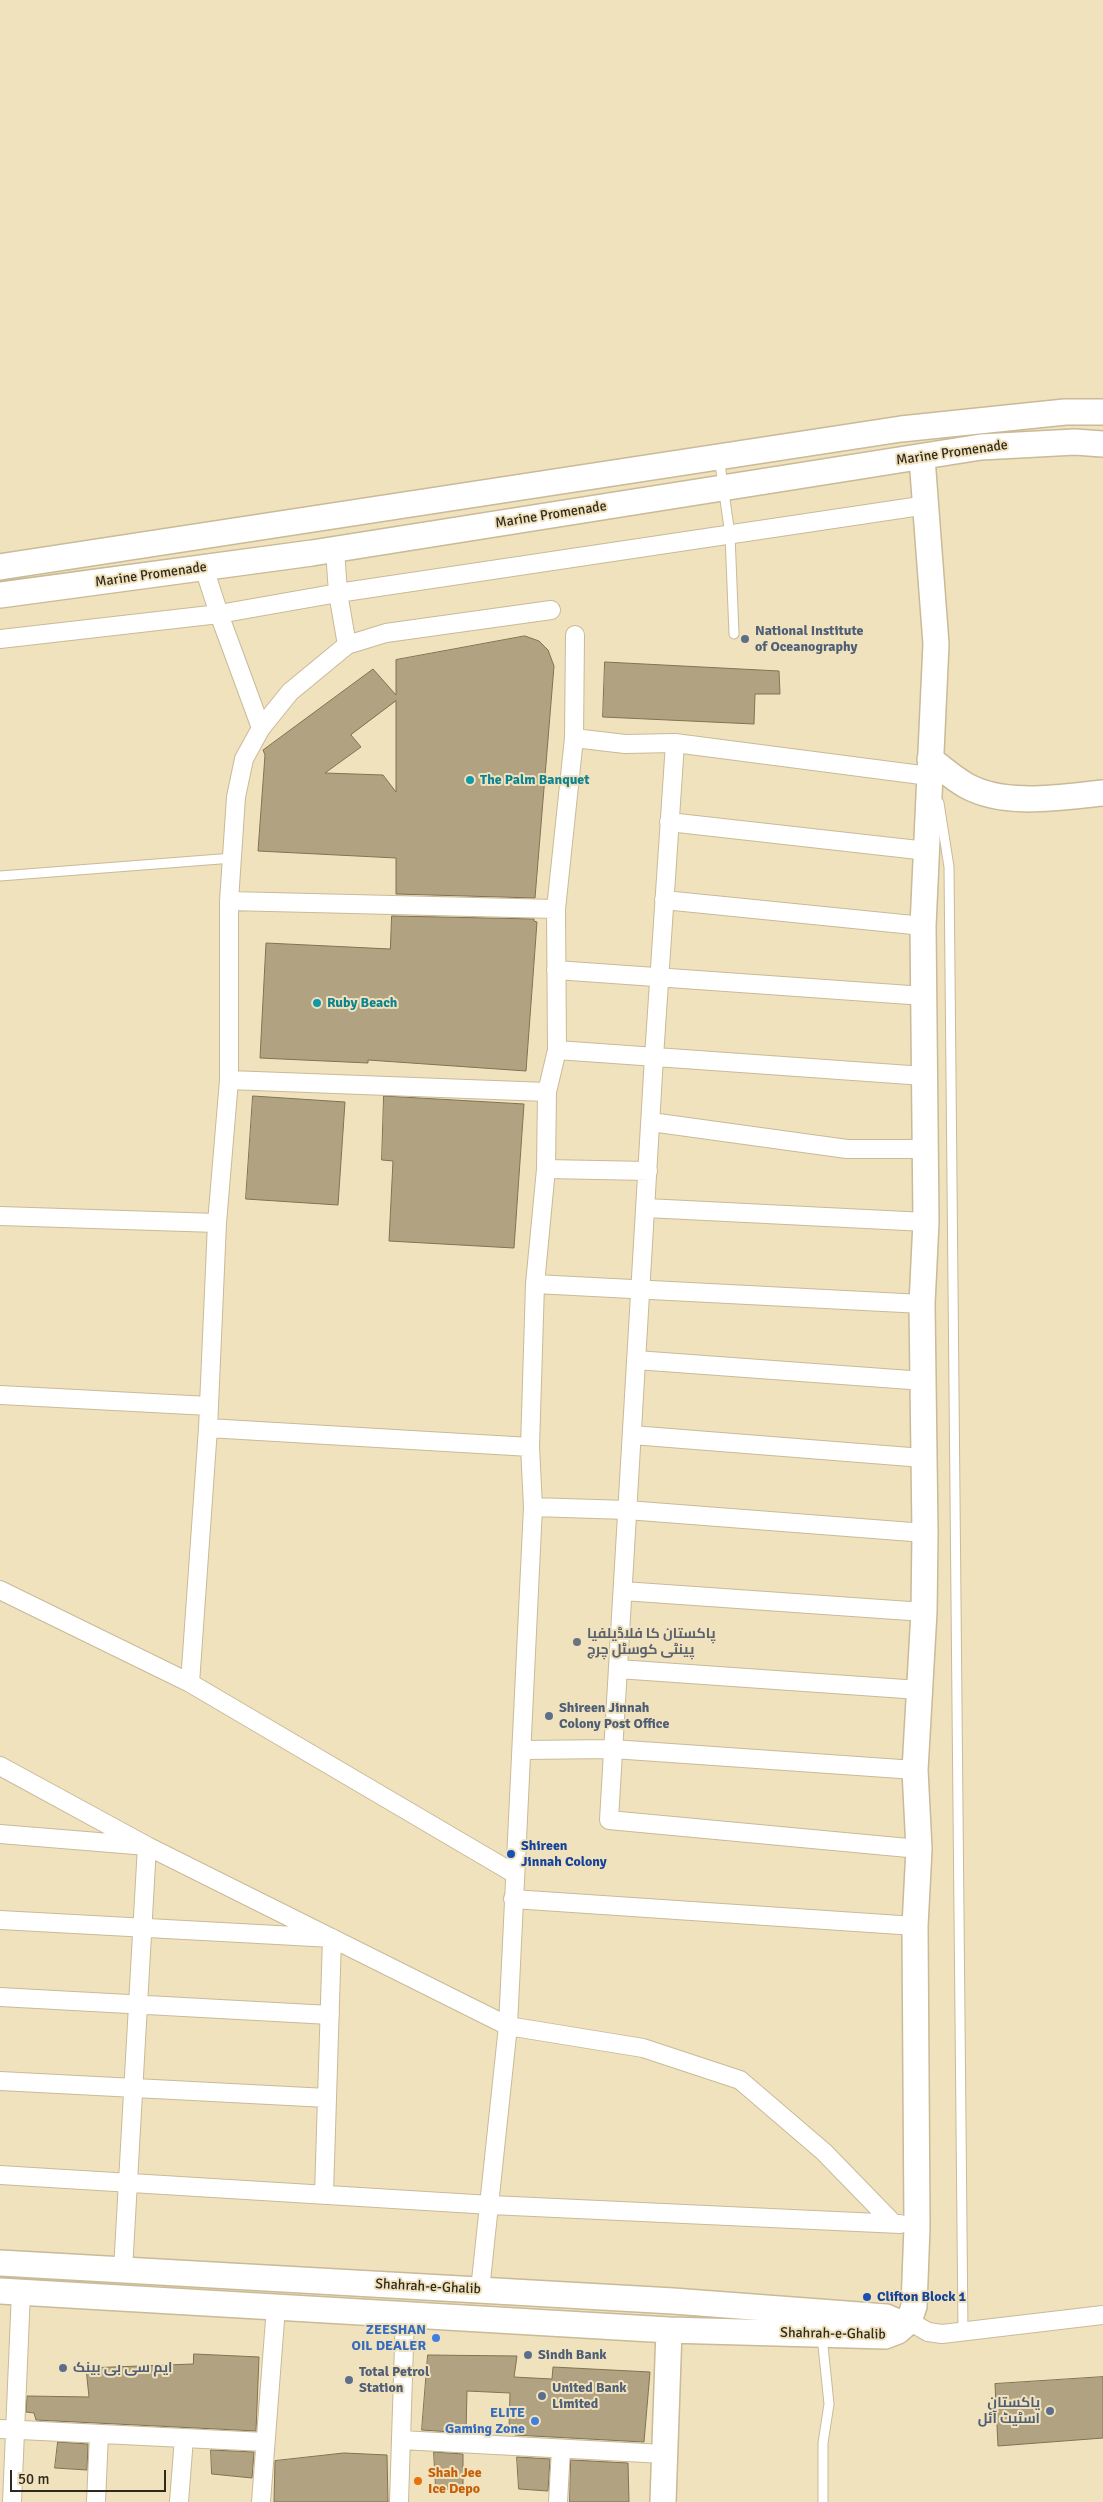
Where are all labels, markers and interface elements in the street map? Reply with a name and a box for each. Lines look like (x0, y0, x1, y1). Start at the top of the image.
street label: Marine Promenade (895, 437, 1009, 469)
street label: Marine Promenade (494, 498, 608, 532)
street label: Marine Promenade (94, 559, 208, 591)
place label: National Institute of Oceanography (755, 623, 863, 656)
marker: National Institute of Oceanography (739, 633, 751, 645)
place label: The Palm Banquet (480, 772, 590, 788)
marker: The Palm Banquet (464, 774, 476, 786)
place label: Ruby Beach (327, 995, 397, 1011)
marker: Ruby Beach (311, 997, 323, 1009)
place label: پاکستان کا فلاڈیلفیا پینٹی کوسٹل چرچ (587, 1626, 716, 1658)
marker: پاکستان کا فلاڈیلفیا پینٹی کوسٹل چرچ (571, 1636, 583, 1648)
place label: Shireen Jinnah Colony Post Office (559, 1700, 669, 1732)
marker: Shireen Jinnah Colony Post Office (543, 1710, 555, 1722)
place label: Shireen Jinnah Colony (521, 1838, 607, 1870)
marker: Shireen Jinnah Colony (505, 1848, 517, 1860)
street label: Shahrah-e-Ghalib (375, 2276, 481, 2298)
place label: Clifton Block 1 (877, 2289, 966, 2305)
marker: Clifton Block 1 (861, 2291, 873, 2303)
place label: ZEESHAN OIL DEALER (352, 2322, 426, 2354)
street label: Shahrah-e-Ghalib (780, 2325, 886, 2343)
marker: ZEESHAN OIL DEALER (430, 2332, 442, 2344)
place label: Sindh Bank (538, 2347, 607, 2363)
marker: Sindh Bank (522, 2349, 534, 2361)
place label: ایم سی بی بینک (73, 2360, 172, 2376)
marker: ایم سی بی بینک (57, 2362, 69, 2374)
place label: Total Petrol Station (359, 2364, 429, 2396)
marker: Total Petrol Station (343, 2374, 355, 2386)
place label: United Bank Limited (552, 2380, 627, 2412)
marker: United Bank Limited (536, 2390, 548, 2402)
place label: پاکستان اسٹیٹ آئل (978, 2395, 1040, 2428)
place label: ELITE Gaming Zone (445, 2405, 525, 2438)
marker: پاکستان اسٹیٹ آئل (1044, 2405, 1056, 2417)
marker: ELITE Gaming Zone (529, 2415, 541, 2427)
scale bar (12, 2460, 169, 2492)
place label: Shah Jee Ice Depo (428, 2465, 482, 2498)
text: 50 m (18, 2470, 49, 2488)
marker: Shah Jee Ice Depo (412, 2475, 424, 2487)

